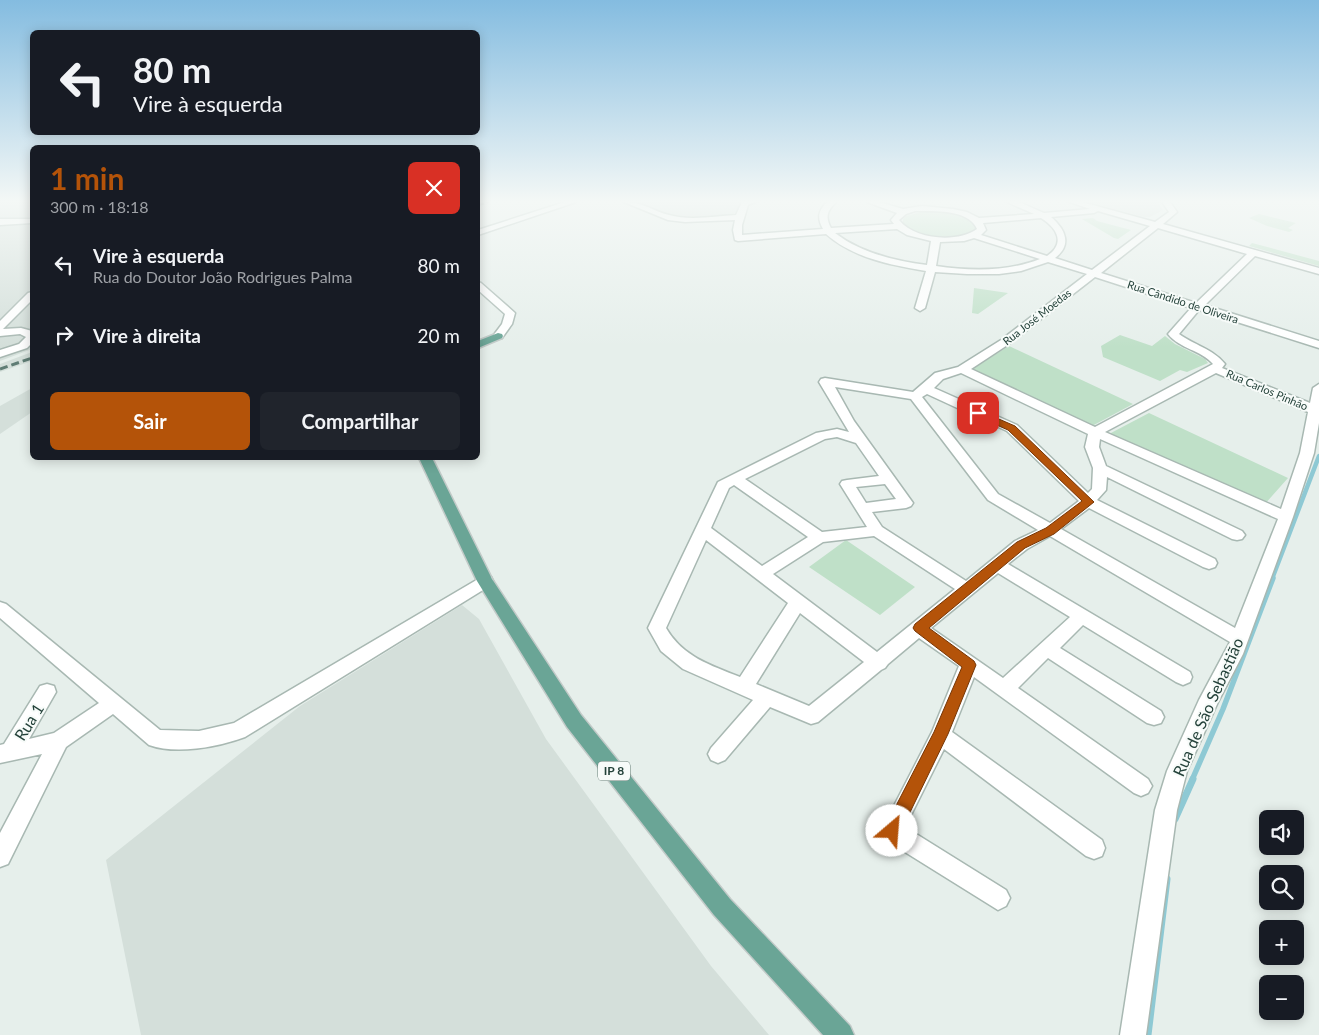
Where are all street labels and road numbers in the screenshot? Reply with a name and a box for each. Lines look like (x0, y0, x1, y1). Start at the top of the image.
street label: Rua Cândido de Oliveira (1126, 277, 1240, 326)
street label: Rua José Moedas (1000, 286, 1074, 347)
street label: Rua Carlos Pinhão (1224, 366, 1310, 413)
street label: Rua de São Sebastião (1168, 635, 1247, 779)
street label: Rua 1 (10, 700, 47, 744)
road number: IP 8 (598, 761, 630, 780)

